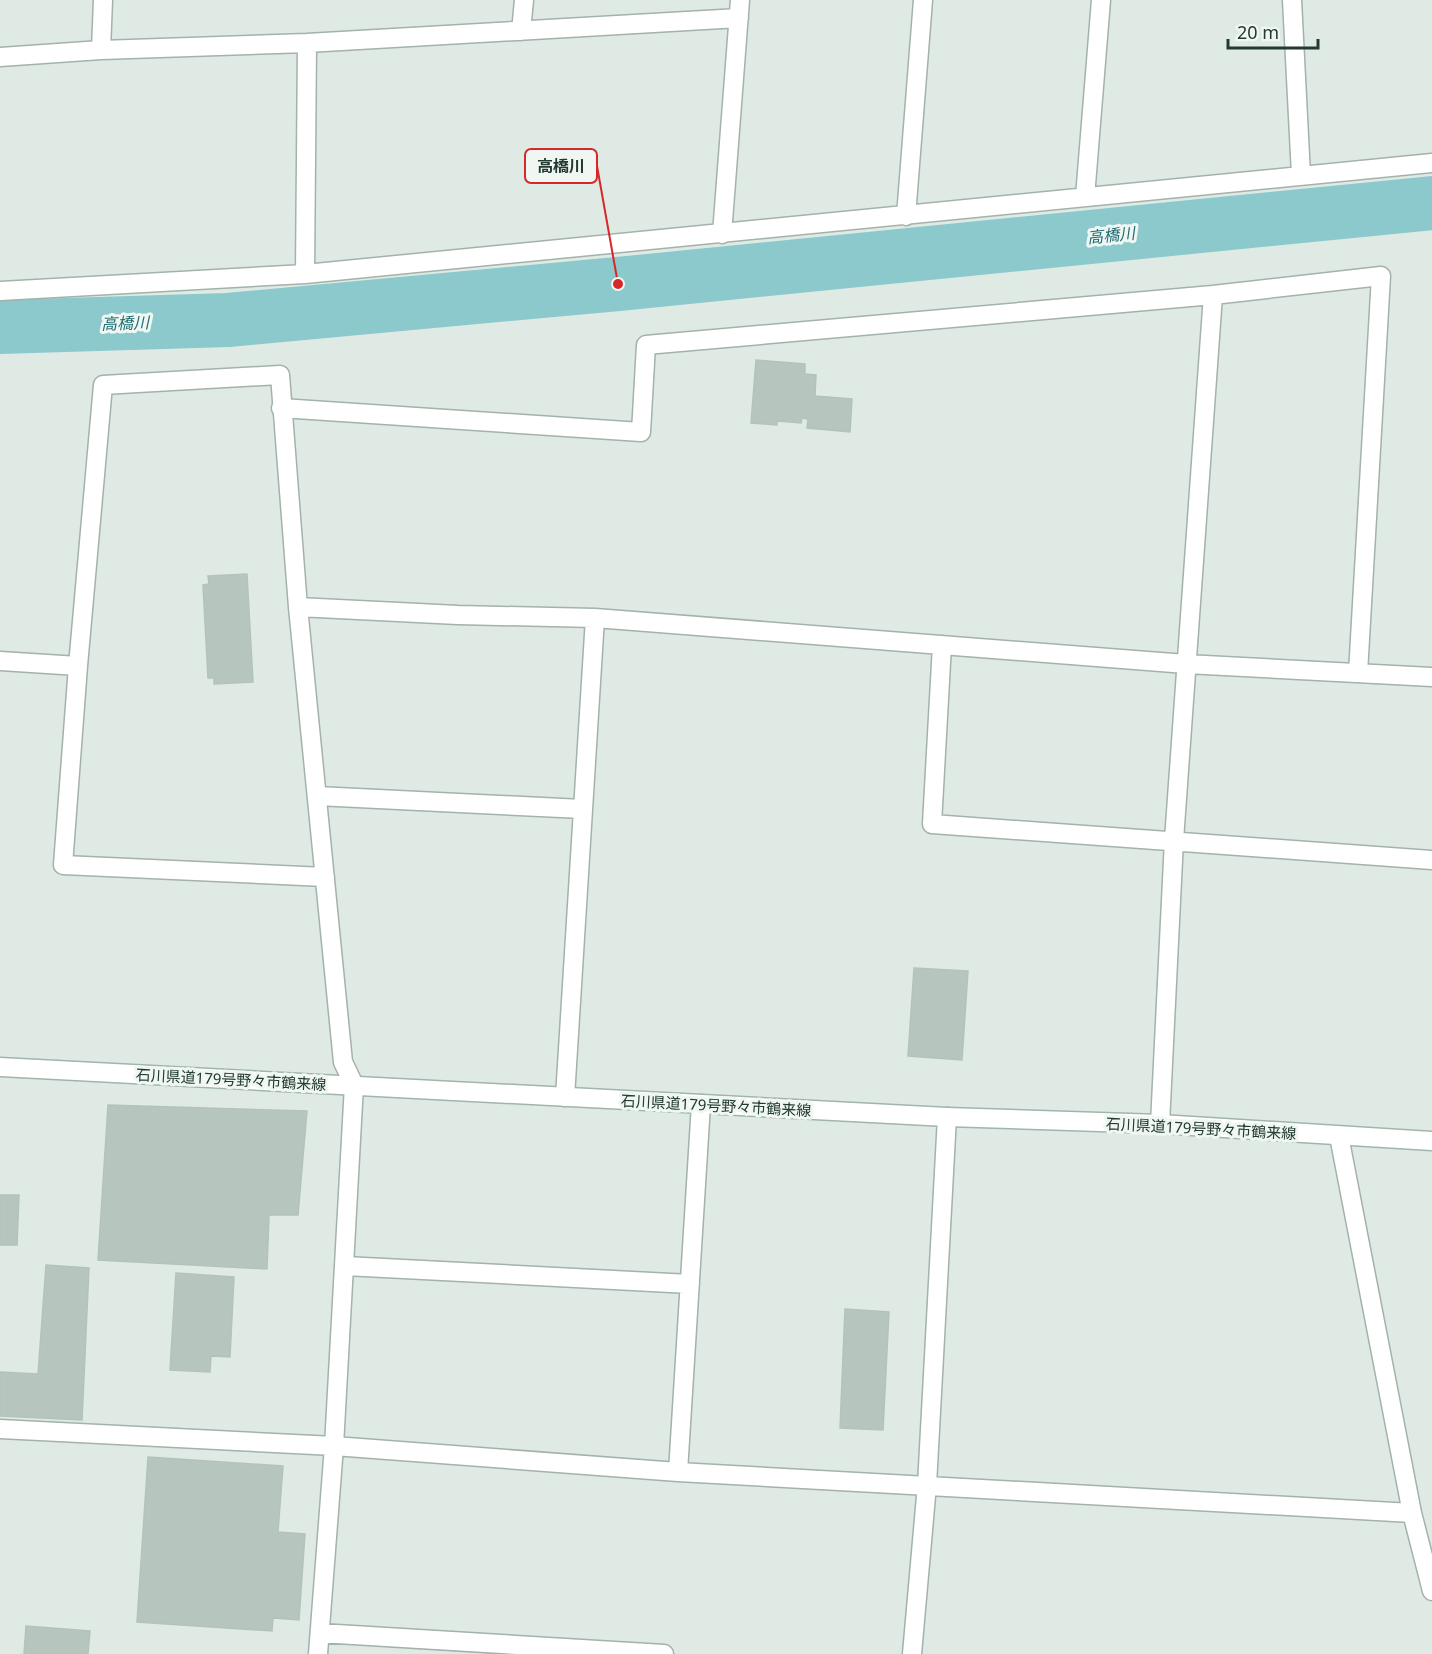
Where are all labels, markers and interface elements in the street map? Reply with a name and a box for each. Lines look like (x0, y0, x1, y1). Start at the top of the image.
scale bar (1228, 12, 1318, 50)
text: 20 m (1237, 20, 1279, 44)
callout: 高橋川 (525, 149, 597, 183)
text: 高橋川 (537, 155, 585, 177)
water label: 高橋川 (1086, 221, 1138, 248)
water label: 高橋川 (101, 311, 151, 335)
street label: 石川県道179号野々市鶴来線 (135, 1064, 327, 1094)
street label: 石川県道179号野々市鶴来線 (620, 1090, 812, 1120)
street label: 石川県道179号野々市鶴来線 (1105, 1113, 1297, 1143)

